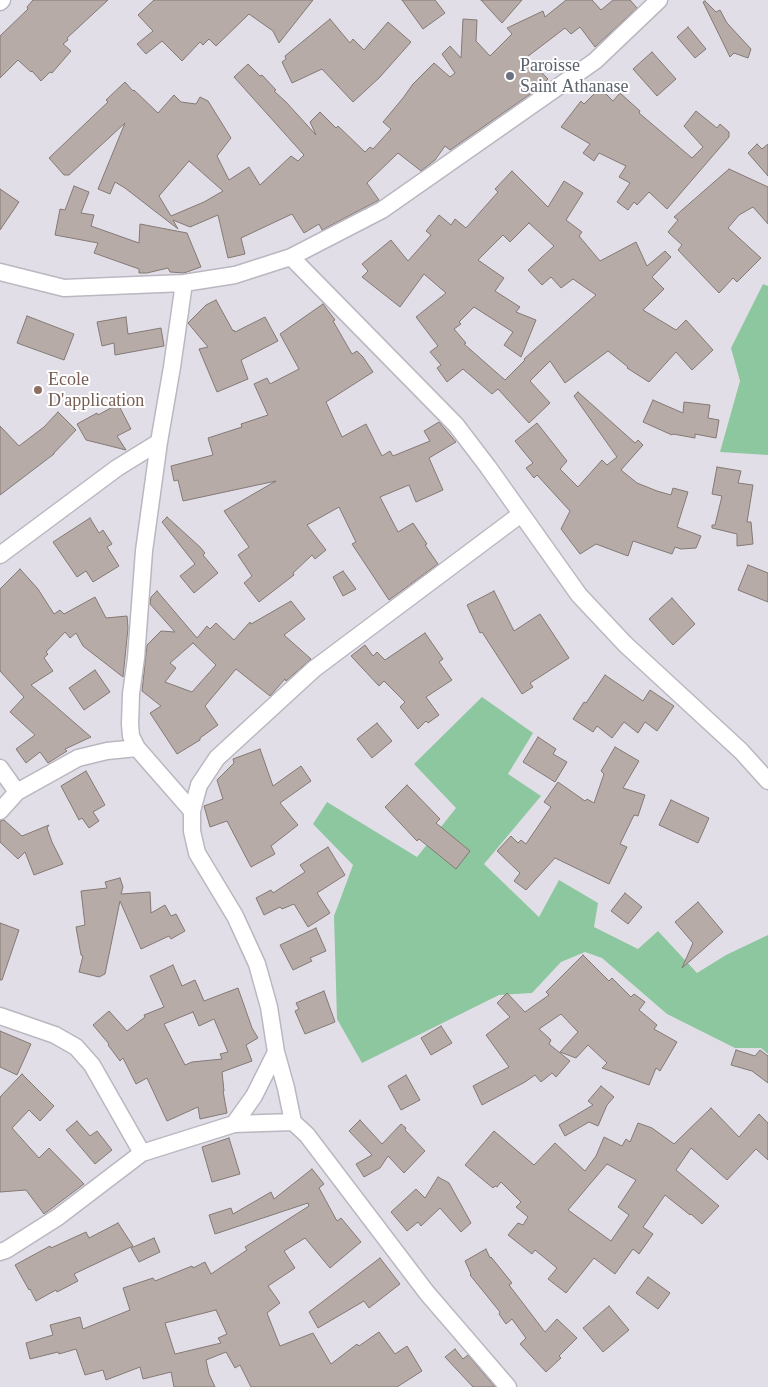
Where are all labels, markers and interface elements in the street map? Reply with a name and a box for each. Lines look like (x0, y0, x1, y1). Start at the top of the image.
place label: Paroisse Saint Athanase (520, 55, 628, 98)
marker: Paroisse Saint Athanase (504, 70, 516, 82)
place label: Ecole D'application (48, 369, 144, 412)
marker: Ecole D'application (32, 384, 44, 396)

